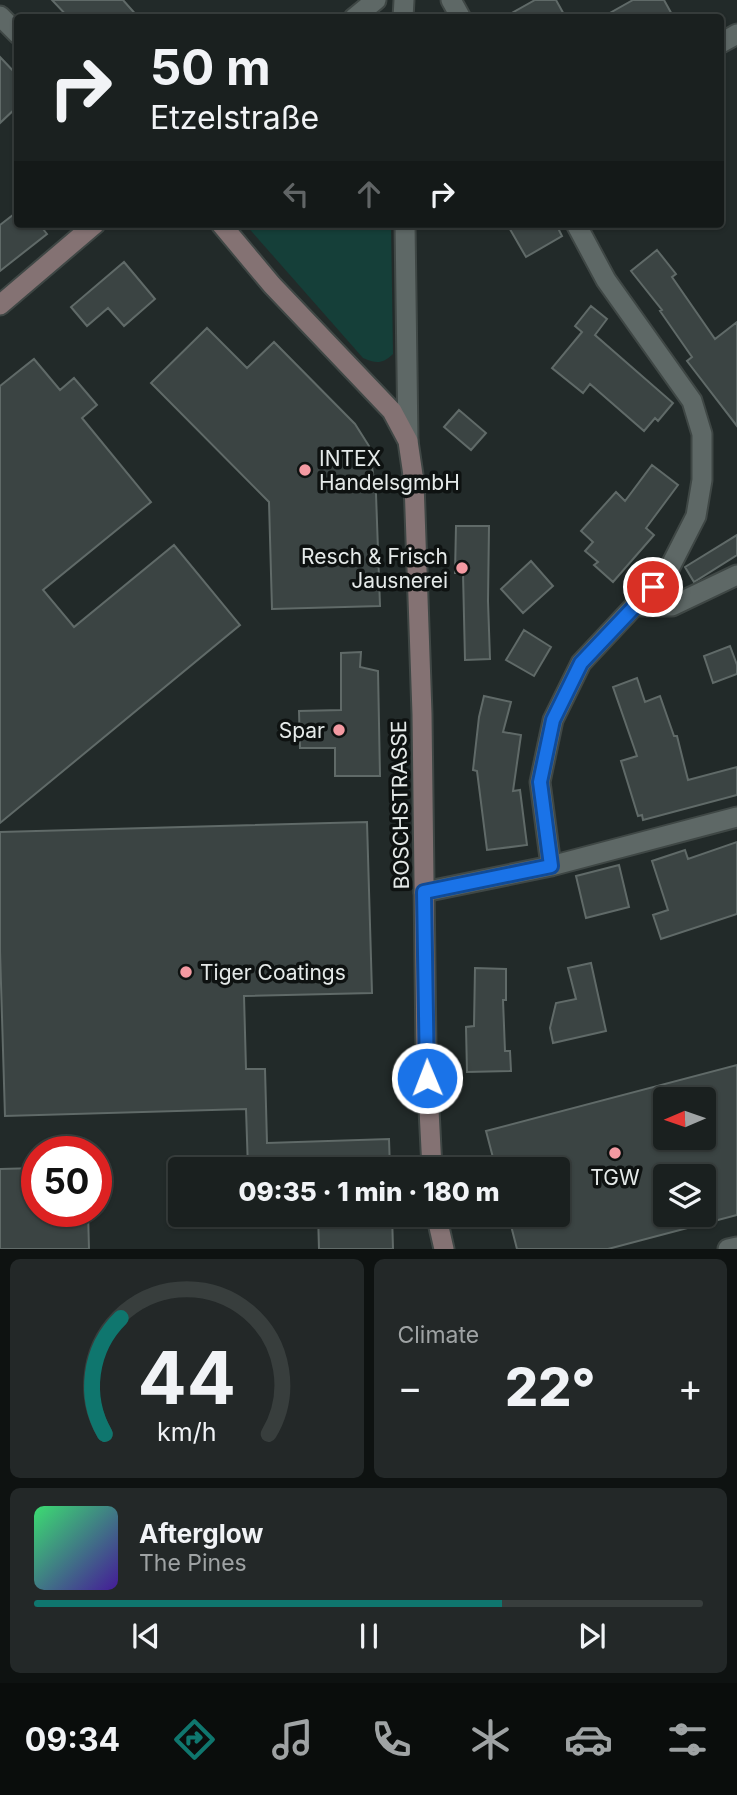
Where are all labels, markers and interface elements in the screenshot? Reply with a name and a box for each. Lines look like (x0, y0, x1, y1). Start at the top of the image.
text: 50 m (150, 38, 271, 97)
icon: right (35, 42, 126, 133)
text: Etzelstraße (150, 98, 319, 137)
icon: left (277, 175, 315, 213)
icon: ahead (350, 175, 388, 213)
icon: right (423, 175, 461, 213)
place label: INTEX HandelsgmbH (319, 446, 460, 495)
marker: INTEX HandelsgmbH (297, 462, 313, 478)
place label: Resch & Frisch Jausnerei (301, 544, 448, 593)
pin (623, 557, 683, 617)
marker: Resch & Frisch Jausnerei (454, 560, 470, 576)
icon: arrive (634, 568, 672, 606)
place label: Spar (279, 718, 325, 743)
street label: BOSCHSTRASSE (386, 720, 414, 890)
marker: Spar (331, 722, 347, 738)
place label: Tiger Coatings (200, 960, 346, 985)
marker: Tiger Coatings (178, 964, 194, 980)
position arrow (390, 1041, 464, 1115)
north arrow (653, 1087, 716, 1150)
map controls (653, 1087, 716, 1227)
speed limit sign: 50 (21, 1136, 112, 1227)
marker: TGW (607, 1145, 623, 1161)
button: layers (653, 1164, 716, 1227)
place label: TGW (590, 1165, 640, 1190)
text: 09:35 · 1 min · 180 m (238, 1176, 500, 1207)
text: Climate (398, 1321, 479, 1349)
text: 44 (138, 1334, 236, 1423)
text: 22° (505, 1356, 595, 1419)
text: − (398, 1364, 423, 1410)
text: + (678, 1364, 703, 1410)
text: km/h (157, 1417, 216, 1447)
text: Afterglow (139, 1518, 263, 1549)
text: The Pines (139, 1549, 247, 1577)
icon: previous (127, 1617, 165, 1655)
icon: pause (350, 1617, 388, 1655)
icon: next (573, 1617, 611, 1655)
icon: directions (170, 1715, 219, 1764)
icon: music (268, 1715, 317, 1764)
icon: phone (367, 1715, 416, 1764)
icon: climate (466, 1715, 515, 1764)
icon: car (564, 1715, 613, 1764)
icon: filters (663, 1715, 712, 1764)
text: 09:34 (25, 1720, 120, 1759)

